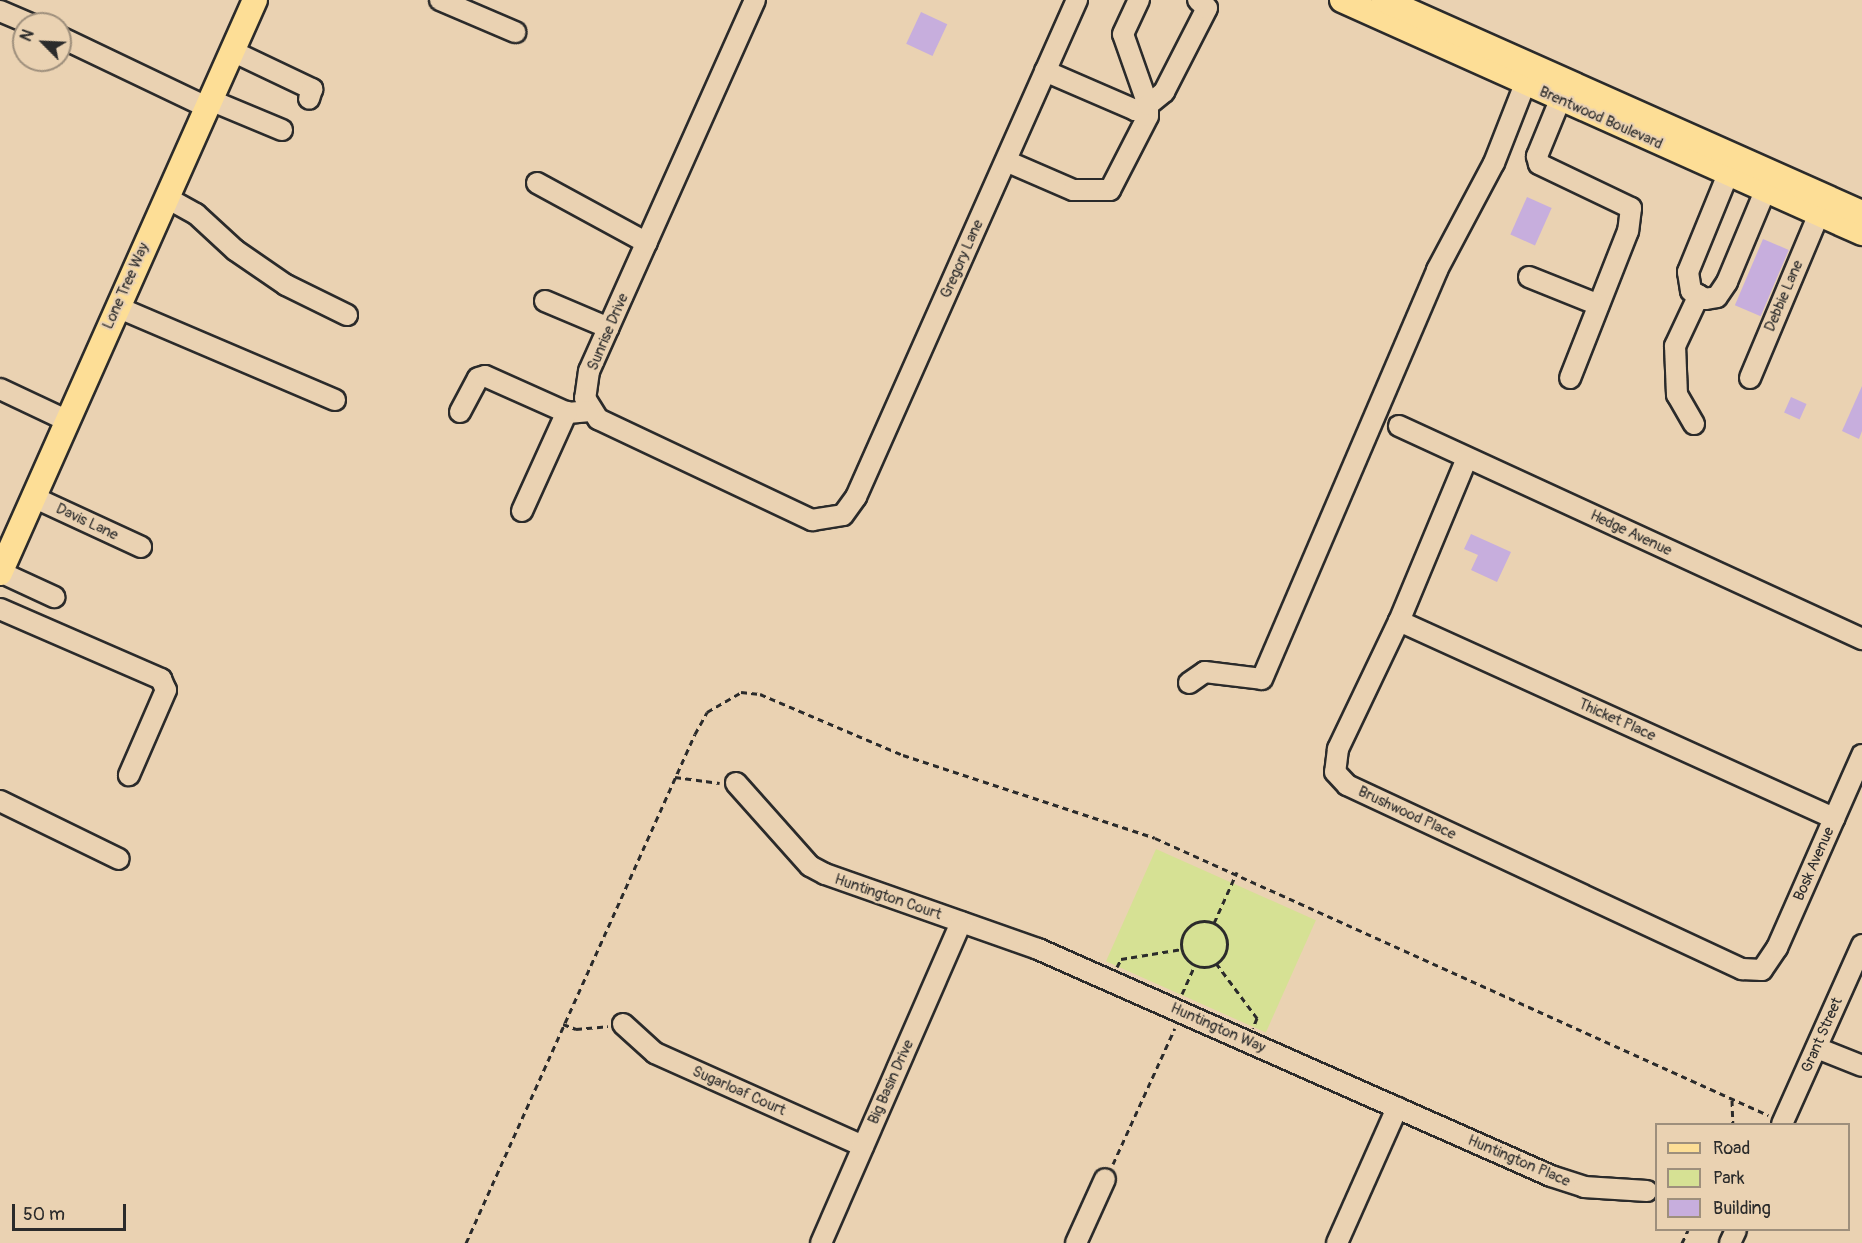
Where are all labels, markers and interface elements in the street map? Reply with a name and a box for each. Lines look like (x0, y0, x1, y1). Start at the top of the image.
north arrow (12, 12, 72, 72)
text: N (16, 26, 39, 45)
street label: Brentwood Boulevard (1537, 83, 1665, 153)
street label: Gregory Lane (937, 217, 987, 301)
street label: Lone Tree Way (99, 240, 153, 332)
street label: Debbie Lane (1761, 258, 1807, 334)
street label: Sunrise Drive (584, 291, 632, 373)
street label: Davis Lane (53, 500, 121, 544)
street label: Hedge Avenue (1587, 506, 1675, 560)
street label: Thicket Place (1576, 695, 1658, 745)
street label: Brushwood Place (1355, 782, 1459, 844)
street label: Bosk Avenue (1790, 824, 1838, 904)
street label: Huntington Court (832, 870, 944, 924)
street label: Grant Street (1797, 995, 1847, 1075)
street label: Huntington Way (1168, 999, 1268, 1057)
street label: Big Basin Drive (864, 1037, 918, 1127)
street label: Sugarloaf Court (689, 1062, 789, 1120)
legend (1655, 1123, 1850, 1231)
street label: Huntington Place (1465, 1131, 1573, 1191)
text: Road (1713, 1137, 1750, 1160)
text: Park (1713, 1167, 1745, 1190)
scale bar (15, 1192, 129, 1230)
text: Building (1713, 1197, 1771, 1220)
text: 50 m (23, 1203, 65, 1226)

